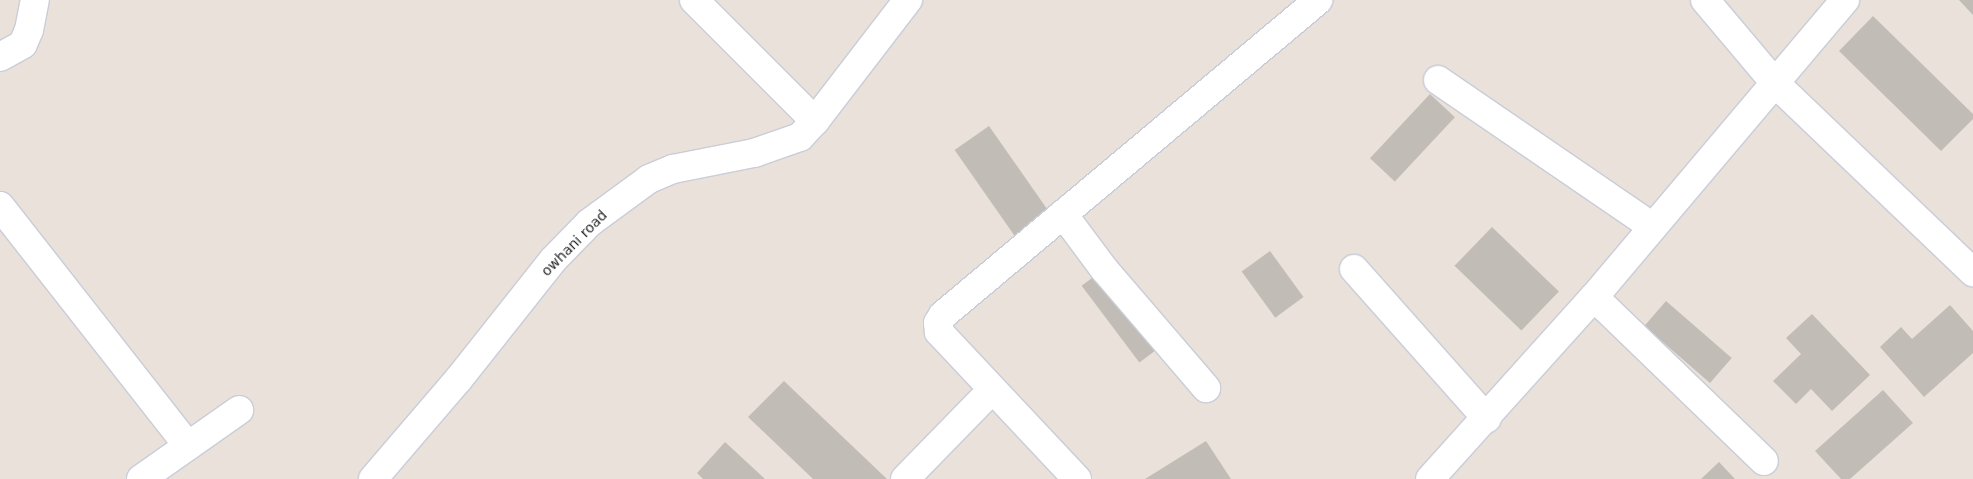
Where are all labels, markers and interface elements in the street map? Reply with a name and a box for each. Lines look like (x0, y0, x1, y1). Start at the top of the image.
street label: owhani road (538, 207, 610, 279)

